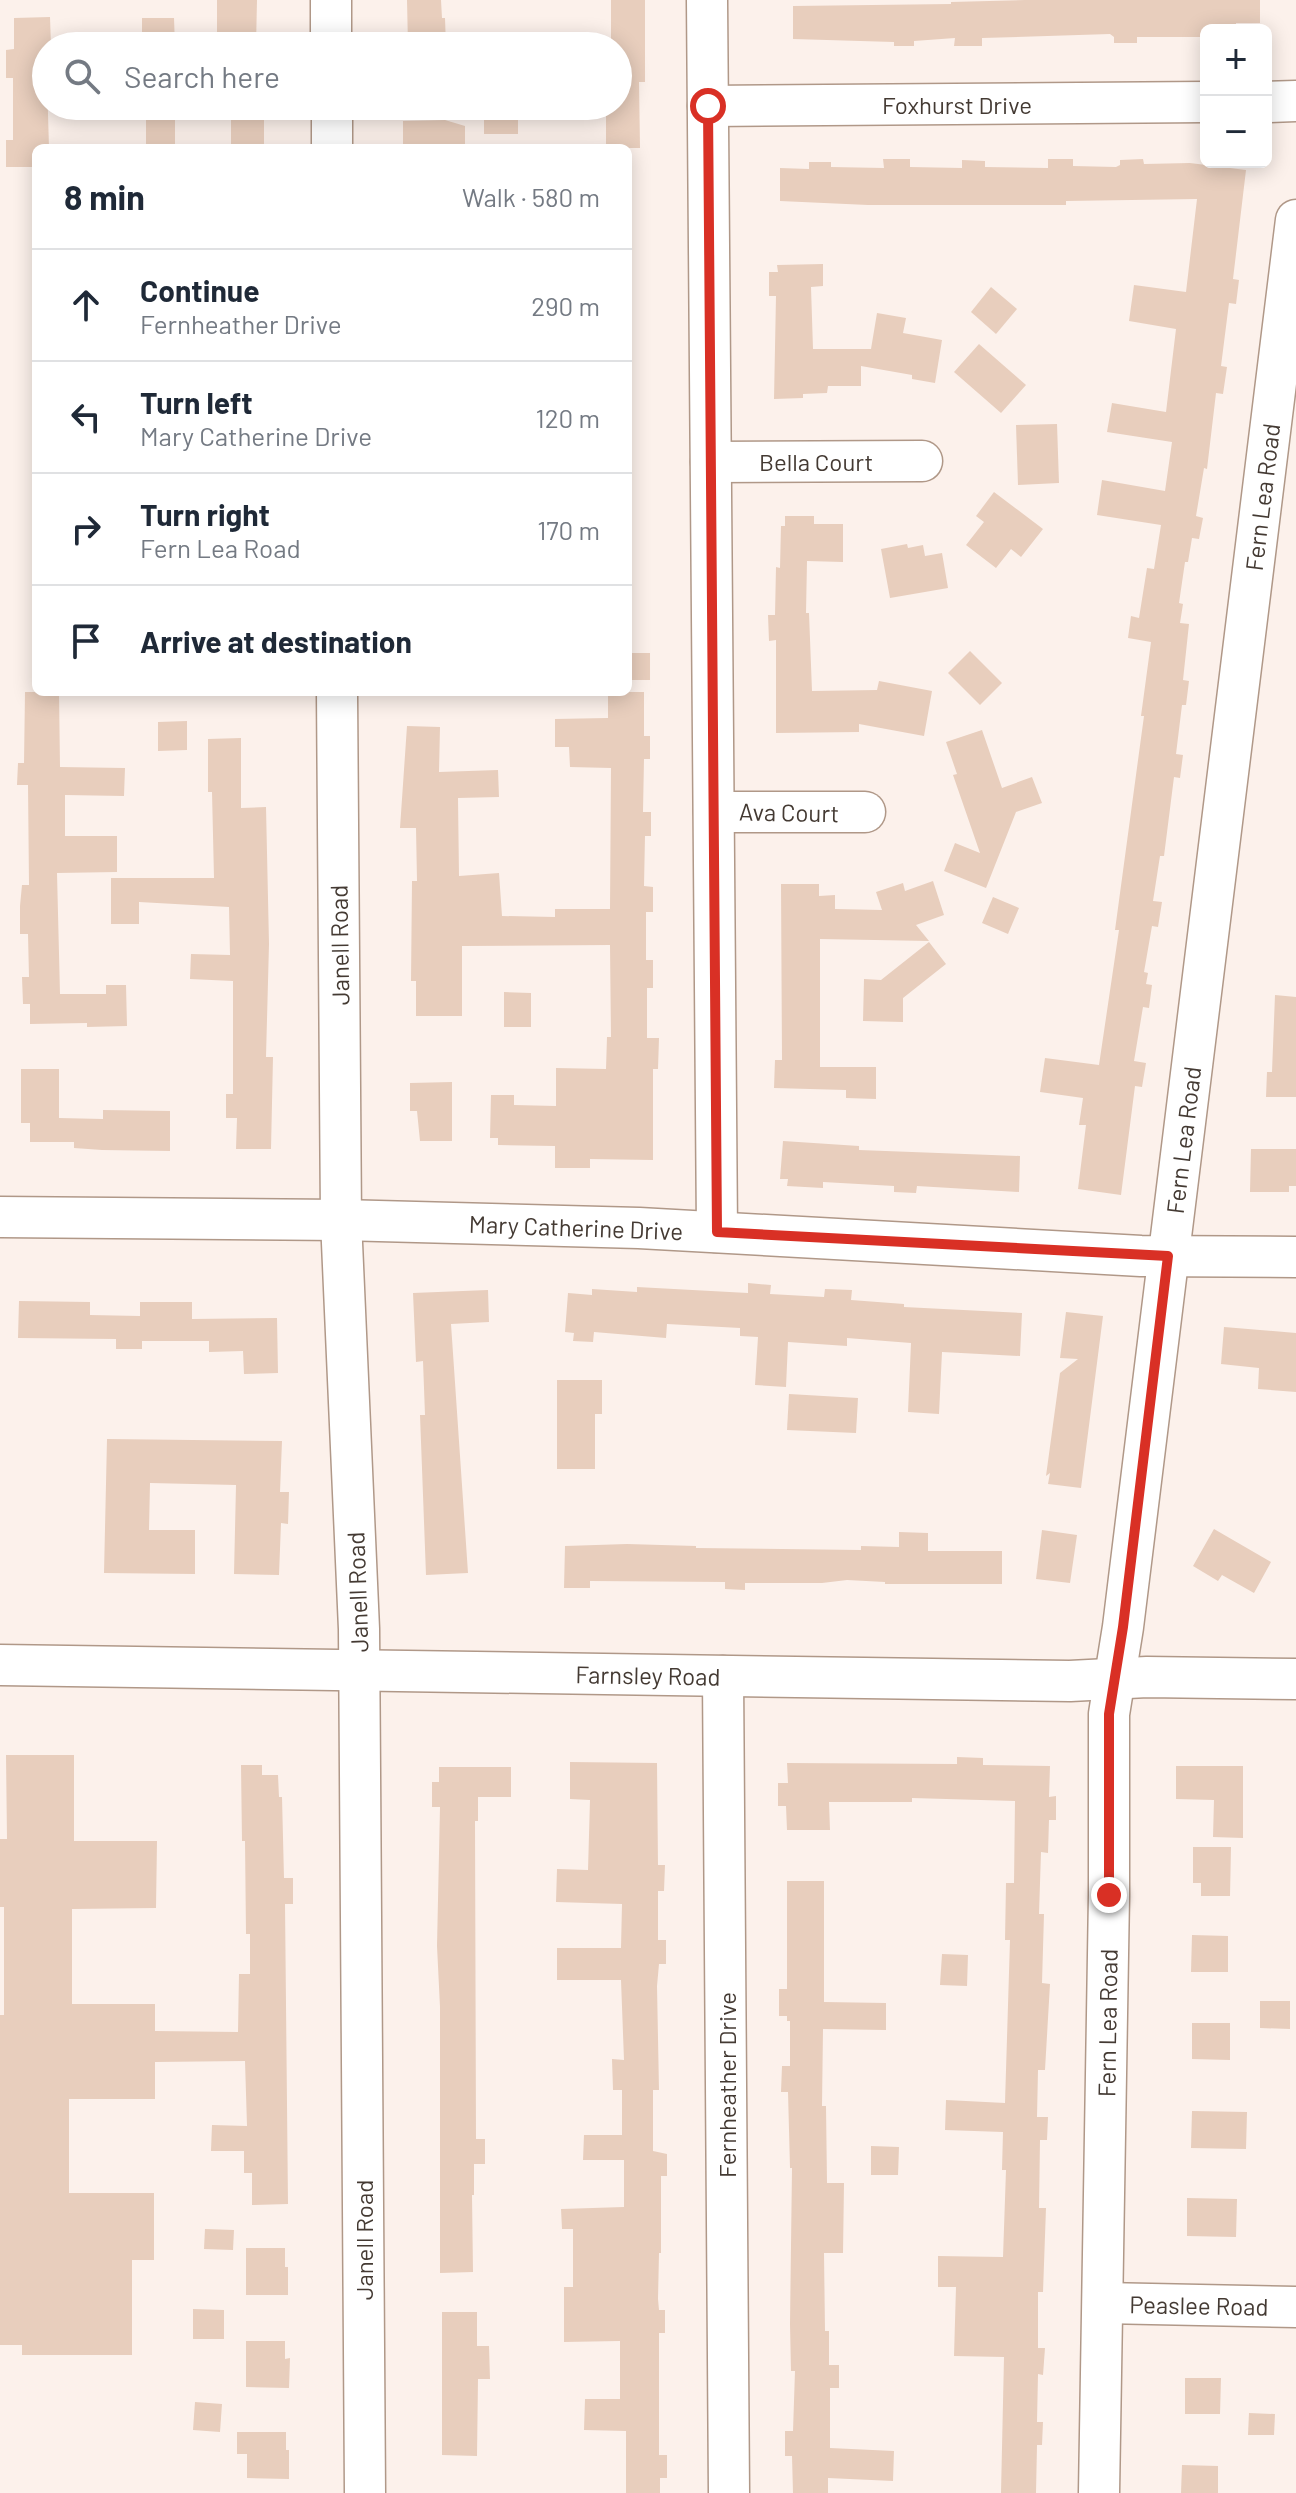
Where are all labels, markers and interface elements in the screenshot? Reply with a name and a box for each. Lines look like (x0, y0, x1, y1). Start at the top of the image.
map controls (1200, 24, 1272, 168)
button: + (1200, 24, 1272, 96)
search box (32, 32, 632, 120)
icon: search (60, 54, 104, 98)
text: Search here (124, 58, 280, 94)
route start (690, 88, 726, 124)
street label: Foxhurst Drive (882, 90, 1032, 119)
button: − (1200, 96, 1272, 168)
text: 8 min (64, 176, 145, 217)
text: Walk · 580 m (462, 181, 600, 212)
text: Continue (140, 272, 260, 308)
icon: ahead (64, 283, 108, 327)
text: 290 m (531, 290, 600, 321)
text: Fernheather Drive (140, 308, 342, 339)
text: Turn left (140, 384, 253, 420)
icon: left (64, 395, 108, 439)
text: 120 m (536, 402, 600, 433)
text: Mary Catherine Drive (140, 420, 372, 451)
street label: Fern Lea Road (1239, 422, 1285, 572)
street label: Bella Court (759, 447, 873, 476)
text: Turn right (140, 496, 270, 532)
icon: right (64, 507, 108, 551)
text: 170 m (537, 514, 600, 545)
text: Fern Lea Road (140, 532, 301, 563)
icon: arrive (64, 619, 108, 663)
text: Arrive at destination (140, 623, 412, 659)
street label: Ava Court (739, 797, 839, 827)
street label: Janell Road (323, 884, 355, 1006)
street label: Fern Lea Road (1160, 1065, 1206, 1215)
street label: Mary Catherine Drive (468, 1209, 684, 1245)
street label: Janell Road (340, 1531, 374, 1653)
street label: Farnsley Road (575, 1659, 721, 1691)
route end (1091, 1877, 1127, 1913)
street label: Fern Lea Road (1091, 1949, 1123, 2097)
street label: Fernheather Drive (712, 1992, 741, 2178)
street label: Janell Road (349, 2180, 378, 2300)
street label: Peaslee Road (1129, 2289, 1269, 2321)

